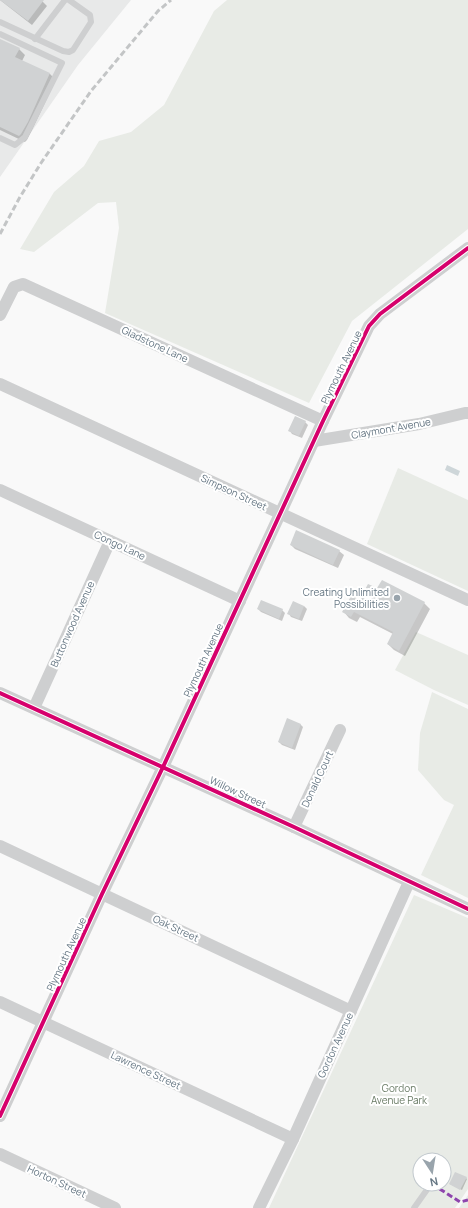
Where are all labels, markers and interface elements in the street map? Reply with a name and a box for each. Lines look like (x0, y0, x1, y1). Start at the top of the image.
street label: Gladstone Lane (119, 322, 191, 366)
street label: Plymouth Avenue (317, 328, 365, 406)
street label: Claymont Avenue (350, 414, 432, 442)
street label: Simpson Street (199, 471, 269, 513)
street label: Congo Lane (92, 527, 148, 563)
street label: Buttonwood Avenue (47, 579, 97, 669)
place label: Creating Unlimited Possibilities (303, 585, 389, 611)
marker: Creating Unlimited Possibilities (392, 593, 402, 603)
street label: Plymouth Avenue (180, 621, 226, 699)
street label: Donald Court (298, 748, 336, 810)
street label: Willow Street (207, 773, 269, 811)
street label: Oak Street (151, 911, 201, 945)
street label: Plymouth Avenue (43, 915, 89, 993)
street label: Gordon Avenue (314, 1010, 356, 1080)
street label: Lawrence Street (109, 1048, 183, 1092)
park label: Gordon Avenue Park (371, 1081, 428, 1107)
north arrow (412, 1152, 452, 1192)
street label: Horton Street (25, 1161, 89, 1201)
text: N (429, 1174, 440, 1190)

